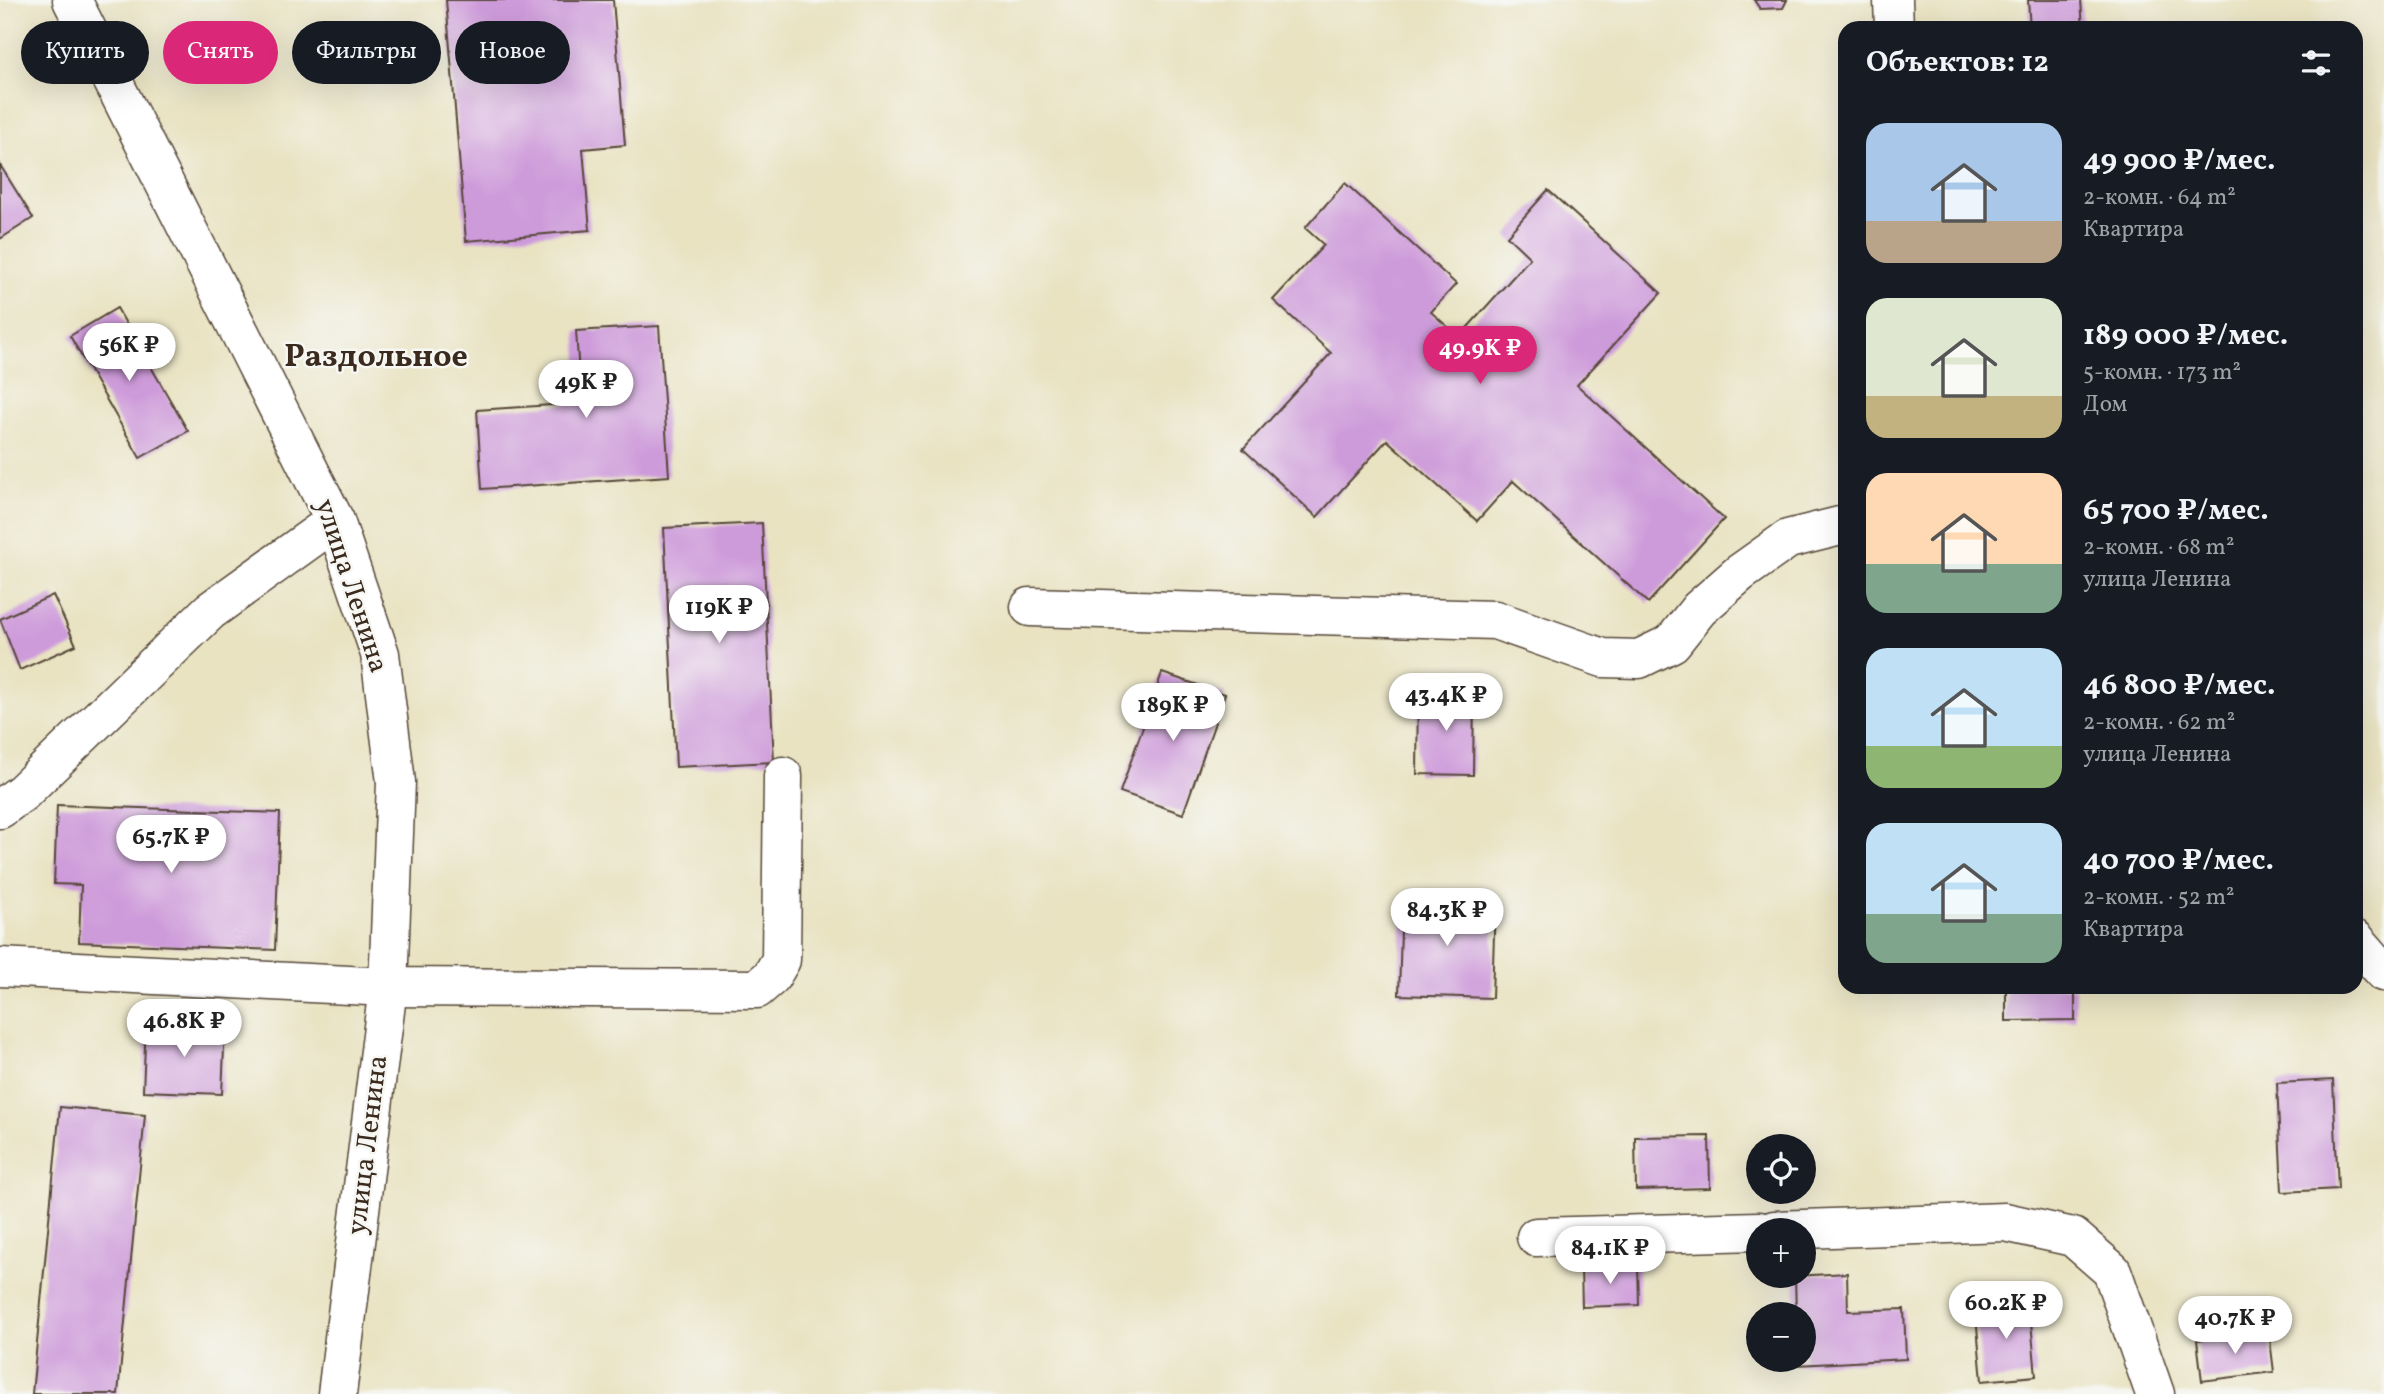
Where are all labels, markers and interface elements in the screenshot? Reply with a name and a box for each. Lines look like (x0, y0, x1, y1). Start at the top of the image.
chip: Купить (21, 21, 149, 84)
chip: Снять (163, 21, 278, 84)
chip: Фильтры (292, 21, 441, 84)
chip: Новое (455, 21, 570, 84)
text: Объектов: 12 (1866, 42, 2049, 84)
icon: filters (2297, 44, 2335, 82)
text: 49 900 ₽/мес. (2083, 140, 2275, 182)
icon: home (1922, 151, 2006, 235)
text: 2-комн. · 64 m² (2083, 182, 2236, 214)
text: Квартира (2083, 214, 2184, 246)
text: 189 000 ₽/мес. (2083, 315, 2288, 357)
pin: 56K ₽ (80, 324, 178, 383)
pin: 49.9K ₽ (1415, 326, 1545, 386)
icon: home (1922, 326, 2006, 410)
text: 56K ₽ (99, 330, 159, 362)
text: 49.9K ₽ (1439, 333, 1521, 365)
district label: Раздольное (284, 336, 468, 380)
text: 5-комн. · 173 m² (2083, 357, 2241, 389)
pin: 49K ₽ (537, 360, 635, 420)
text: 49K ₽ (554, 367, 618, 399)
text: Дом (2083, 389, 2127, 421)
text: 65 700 ₽/мес. (2083, 490, 2269, 532)
street label: улица Ленина (305, 494, 397, 678)
icon: home (1922, 501, 2006, 585)
text: 2-комн. · 68 m² (2083, 532, 2234, 564)
text: улица Ленина (2083, 564, 2232, 596)
pin: 119K ₽ (662, 586, 776, 645)
text: 119K ₽ (685, 592, 753, 624)
text: 46 800 ₽/мес. (2083, 665, 2275, 707)
pin: 43.4K ₽ (1381, 674, 1511, 733)
icon: home (1922, 676, 2006, 760)
text: 43.4K ₽ (1405, 680, 1487, 712)
pin: 189K ₽ (1116, 684, 1230, 743)
text: 189K ₽ (1137, 690, 1209, 722)
text: 2-комн. · 62 m² (2083, 707, 2235, 739)
text: улица Ленина (2083, 739, 2232, 771)
pin: 65.7K ₽ (106, 816, 236, 875)
text: 65.7K ₽ (132, 822, 210, 854)
text: 40 700 ₽/мес. (2083, 840, 2274, 882)
icon: home (1922, 851, 2006, 935)
text: 2-комн. · 52 m² (2083, 882, 2235, 914)
pin: 84.3K ₽ (1382, 888, 1512, 948)
text: 84.3K ₽ (1407, 895, 1487, 927)
text: Квартира (2083, 914, 2184, 946)
pin: 46.8K ₽ (119, 1000, 249, 1059)
text: 46.8K ₽ (143, 1006, 225, 1038)
street label: улица Ленина (338, 1053, 398, 1237)
map controls (1746, 1134, 1816, 1372)
button: locate (1746, 1134, 1816, 1204)
button: + (1746, 1218, 1816, 1288)
pin: 84.1K ₽ (1545, 1226, 1675, 1286)
text: 84.1K ₽ (1571, 1233, 1649, 1265)
pin: 60.2K ₽ (1941, 1282, 2071, 1341)
text: 60.2K ₽ (1965, 1288, 2047, 1320)
pin: 40.7K ₽ (2170, 1296, 2300, 1356)
button: − (1746, 1302, 1816, 1372)
text: 40.7K ₽ (2194, 1303, 2276, 1335)

